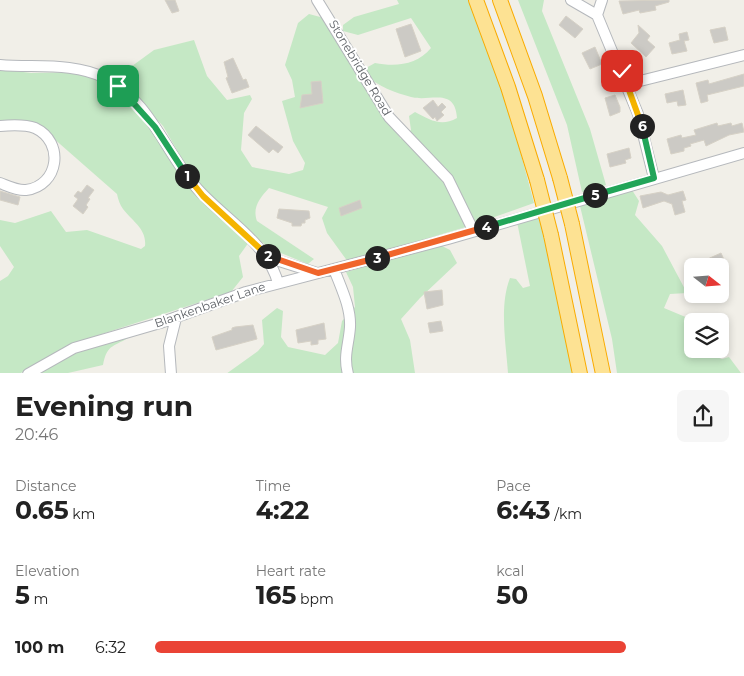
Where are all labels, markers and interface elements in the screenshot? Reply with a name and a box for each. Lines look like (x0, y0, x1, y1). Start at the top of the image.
street label: Stonebridge Road (326, 17, 395, 118)
pin (601, 50, 643, 92)
icon: check (608, 57, 636, 85)
pin (97, 65, 139, 107)
icon: arrive (104, 72, 132, 100)
pin: 6 (630, 114, 654, 138)
text: 6 (638, 117, 647, 135)
pin: 1 (174, 164, 200, 188)
text: 1 (185, 167, 190, 185)
pin: 5 (582, 182, 608, 208)
text: 5 (591, 186, 600, 204)
pin: 4 (474, 214, 498, 240)
text: 4 (482, 218, 491, 236)
pin: 2 (256, 244, 280, 268)
pin: 3 (364, 246, 390, 270)
text: 2 (264, 247, 273, 265)
text: 3 (373, 249, 382, 267)
north arrow (684, 258, 729, 302)
map controls (684, 258, 729, 358)
street label: Blankenbaker Lane (152, 278, 267, 331)
button: layers (684, 313, 729, 358)
text: Evening run (15, 389, 193, 423)
button: share (677, 390, 729, 442)
text: 20:46 (15, 425, 58, 444)
text: Distance (15, 477, 77, 495)
text: Time (256, 477, 291, 495)
text: Pace (496, 477, 531, 495)
text: 0.65 (15, 495, 69, 525)
text: 4:22 (256, 495, 309, 525)
text: 6:43 (496, 495, 551, 525)
text: km (69, 505, 95, 523)
text: /km (551, 505, 582, 523)
text: Elevation (15, 562, 80, 580)
text: Heart rate (256, 562, 326, 580)
text: kcal (496, 562, 524, 580)
text: 5 (15, 580, 30, 610)
text: 165 (256, 580, 296, 610)
text: 50 (496, 580, 528, 610)
text: m (30, 590, 48, 608)
text: bpm (296, 590, 334, 608)
text: 100 m (15, 638, 64, 657)
text: 6:32 (95, 638, 126, 657)

